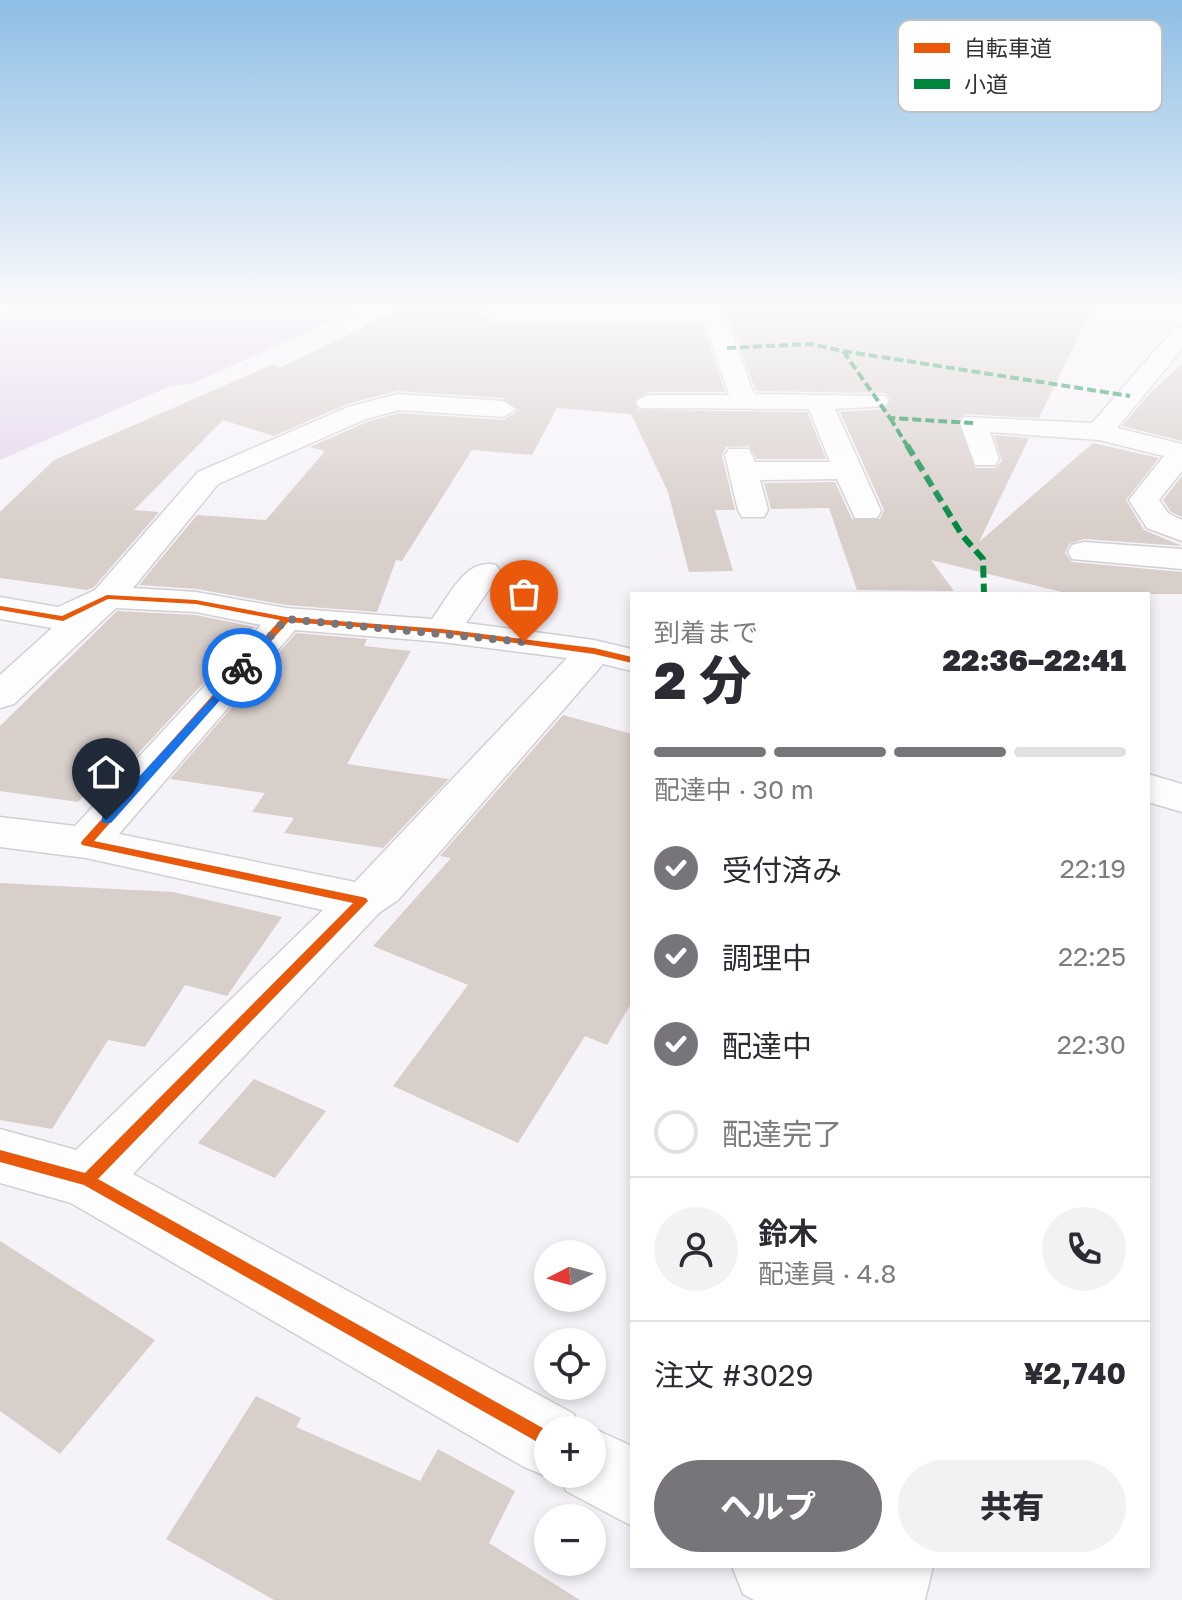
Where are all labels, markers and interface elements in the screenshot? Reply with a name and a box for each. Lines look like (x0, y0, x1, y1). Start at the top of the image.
legend (898, 20, 1162, 112)
text: 自転車道 (964, 34, 1052, 61)
text: 小道 (964, 70, 1008, 97)
pin (490, 560, 558, 642)
icon: bag (502, 572, 546, 616)
text: 到着まで (654, 617, 758, 648)
courier (202, 628, 282, 708)
text: 22:36–22:41 (942, 642, 1126, 678)
icon: bike (220, 646, 264, 690)
text: 2 分 (654, 648, 751, 710)
pin (72, 738, 140, 820)
icon: home (84, 750, 128, 794)
text: 配達中 · 30 m (654, 774, 814, 805)
icon: check (654, 846, 698, 890)
text: 受付済み (722, 852, 842, 888)
text: 22:19 (1060, 853, 1126, 884)
icon: check (654, 934, 698, 978)
text: 調理中 (722, 940, 812, 976)
text: 22:25 (1058, 941, 1126, 972)
icon: check (654, 1022, 698, 1066)
text: 配達中 (722, 1028, 812, 1064)
text: 22:30 (1057, 1029, 1126, 1060)
text: 配達完了 (722, 1116, 842, 1152)
button: person (654, 1207, 738, 1291)
button: phone (1042, 1207, 1126, 1291)
text: 鈴木 (758, 1215, 818, 1251)
north arrow (534, 1240, 606, 1312)
map controls (534, 1240, 606, 1576)
text: 配達員 · 4.8 (758, 1258, 896, 1289)
button: locate (534, 1328, 606, 1400)
text: ¥2,740 (1024, 1355, 1126, 1391)
text: 注文 #3029 (654, 1357, 814, 1393)
button: + (534, 1416, 606, 1488)
button: ヘルプ (654, 1460, 882, 1552)
button: 共有 (898, 1460, 1126, 1552)
button: − (534, 1504, 606, 1576)

